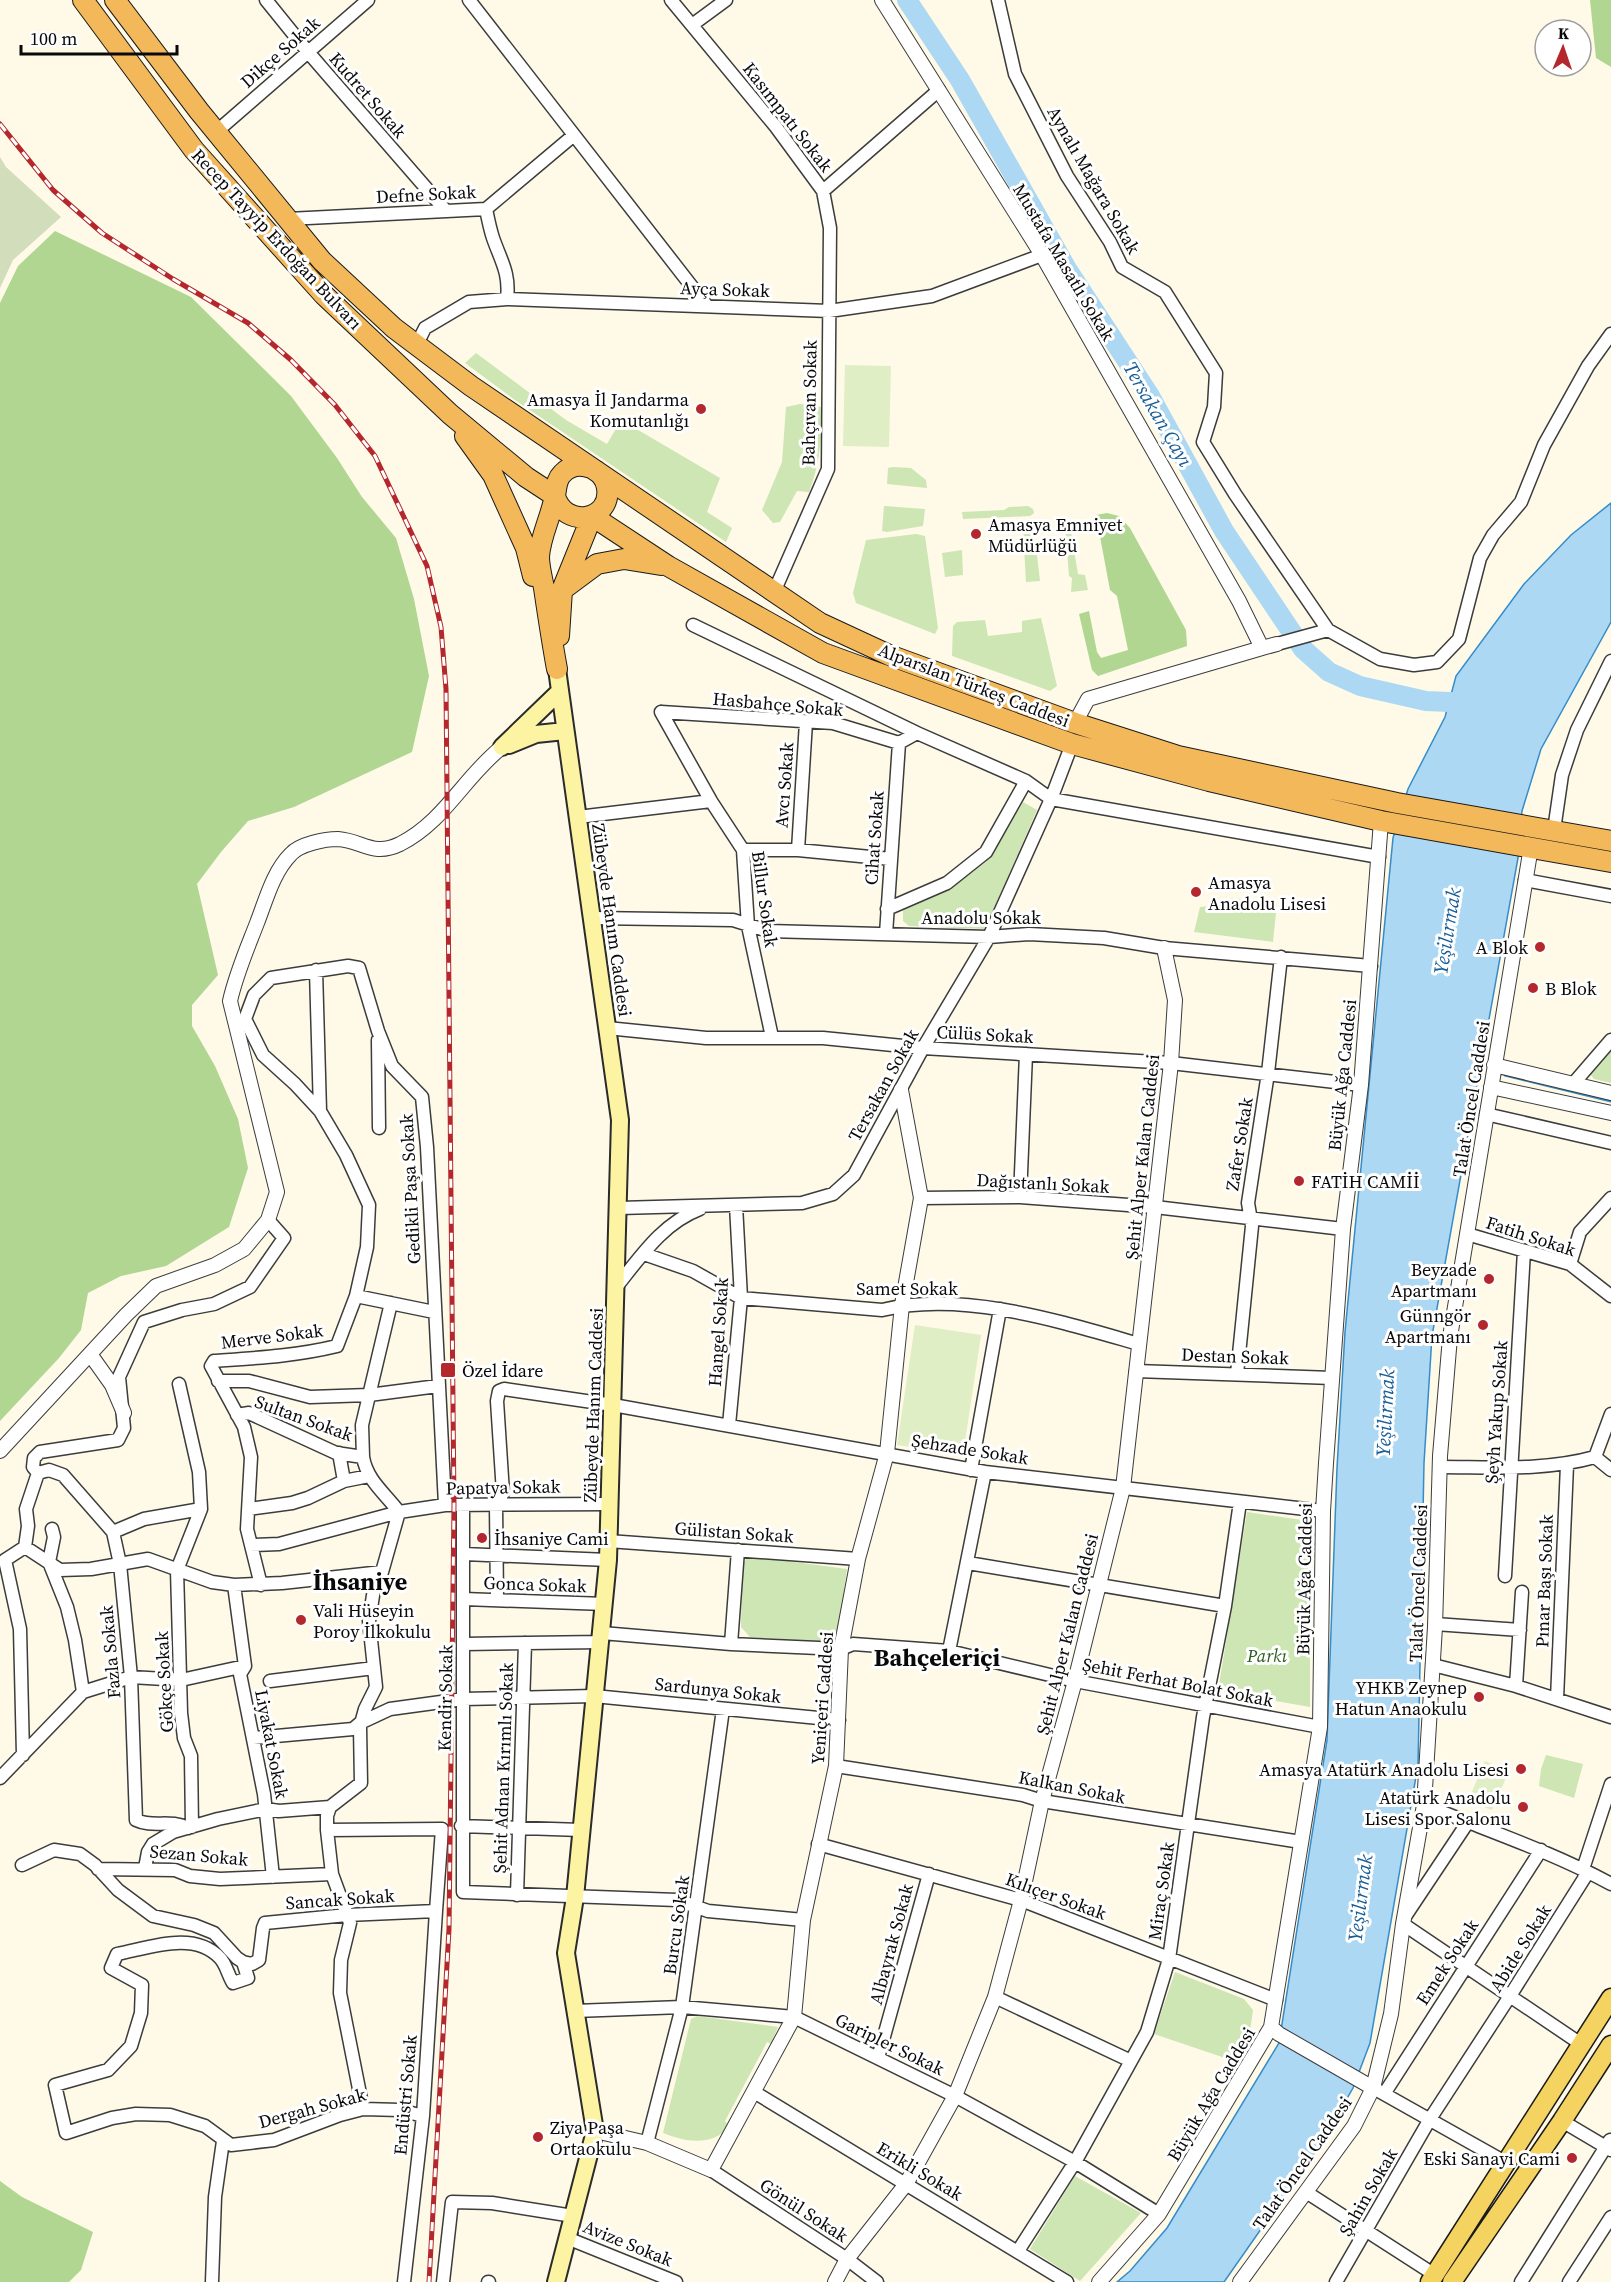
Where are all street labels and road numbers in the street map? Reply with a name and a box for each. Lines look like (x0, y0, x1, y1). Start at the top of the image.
street label: Dikçe Sokak (235, 10, 325, 93)
street label: Kudret Sokak (324, 47, 412, 144)
street label: Kasımpatı Sokak (737, 57, 839, 177)
street label: Aynalı Mağara Sokak (1041, 102, 1147, 259)
street label: Recep Tayyip Erdoğan Bulvarı (186, 143, 368, 335)
street label: Defne Sokak (375, 179, 477, 209)
street label: Mustafa Masatlı Sokak (1007, 179, 1121, 345)
street label: Ayça Sokak (680, 275, 770, 303)
street label: Bahçıvan Sokak (795, 340, 823, 466)
street label: Alparslan Türkeş Caddesi (875, 637, 1073, 733)
street label: Hasbahçe Sokak (712, 686, 844, 722)
street label: Avcı Sokak (769, 741, 799, 829)
street label: Cihat Sokak (858, 790, 890, 886)
street label: Zübeyde Hanım Caddesi (586, 822, 638, 1018)
street label: Billur Sokak (746, 849, 784, 949)
street label: Anadolu Sokak (921, 905, 1041, 930)
street label: Büyük Ağa Caddesi (1322, 998, 1362, 1152)
street label: Cülüs Sokak (936, 1019, 1034, 1049)
street label: Talat Öncel Caddesi (1446, 1019, 1496, 1179)
street label: Tersakan Sokak (842, 1024, 924, 1146)
street label: Şehit Alper Kalan Caddesi (1119, 1053, 1165, 1261)
street label: Zafer Sokak (1219, 1096, 1259, 1192)
street label: Gedikli Paşa Sokak (394, 1113, 426, 1265)
street label: Dağıstanlı Sokak (976, 1167, 1110, 1199)
street label: Fatih Sokak (1483, 1210, 1579, 1262)
street label: Hangel Sokak (702, 1276, 734, 1387)
street label: Samet Sokak (856, 1276, 958, 1301)
street label: Zübeyde Hanım Caddesi (577, 1307, 609, 1503)
street label: Merve Sokak (219, 1317, 325, 1355)
street label: Şeyh Yakup Sokak (1479, 1340, 1513, 1484)
street label: Destan Sokak (1181, 1342, 1289, 1370)
street label: Sultan Sokak (251, 1389, 357, 1447)
street label: Şehzade Sokak (910, 1427, 1030, 1471)
street label: Papatya Sokak (445, 1473, 561, 1501)
street label: Büyük Ağa Caddesi (1290, 1503, 1318, 1655)
street label: Talat Öncel Caddesi (1403, 1504, 1433, 1662)
street label: Pınar Başı Sokak (1529, 1514, 1559, 1648)
street label: Gülistan Sokak (674, 1515, 794, 1549)
street label: Şehit Alper Kalan Caddesi (1030, 1531, 1104, 1737)
street label: Gonca Sokak (483, 1570, 587, 1598)
street label: Fazla Sokak (93, 1604, 127, 1700)
street label: Yeniçeri Caddesi (805, 1630, 839, 1766)
street label: Gökçe Sokak (149, 1631, 179, 1733)
street label: Kendir Sokak (432, 1644, 458, 1752)
street label: Şehit Ferhat Bolat Sokak (1080, 1651, 1276, 1713)
street label: Şehit Adnan Kırımlı Sokak (487, 1662, 519, 1874)
street label: Sardunya Sokak (654, 1671, 782, 1709)
street label: Liyakat Sokak (249, 1687, 295, 1801)
street label: Kalkan Sokak (1017, 1764, 1128, 1810)
street label: Sezan Sokak (149, 1838, 249, 1872)
street label: Miraç Sokak (1142, 1840, 1180, 1942)
street label: Kılıçer Sokak (1002, 1866, 1110, 1926)
street label: Burcu Sokak (657, 1874, 695, 1976)
street label: Albayrak Sokak (863, 1881, 919, 2007)
street label: Sancak Sokak (285, 1883, 395, 1915)
street label: Abide Sokak (1483, 1899, 1557, 1997)
street label: Emek Sokak (1410, 1914, 1484, 2010)
street label: Garipler Sokak (831, 2007, 949, 2081)
street label: Büyük Ağa Caddesi (1161, 2022, 1261, 2166)
street label: Endüstri Sokak (387, 2034, 423, 2156)
street label: Dergah Sokak (255, 2082, 369, 2134)
street label: Talat Öncel Caddesi (1246, 2091, 1358, 2235)
street label: Erikli Sokak (872, 2135, 968, 2207)
street label: Şahin Sokak (1333, 2143, 1403, 2240)
street label: Gönül Sokak (755, 2172, 853, 2248)
street label: Avize Sokak (579, 2214, 677, 2272)

